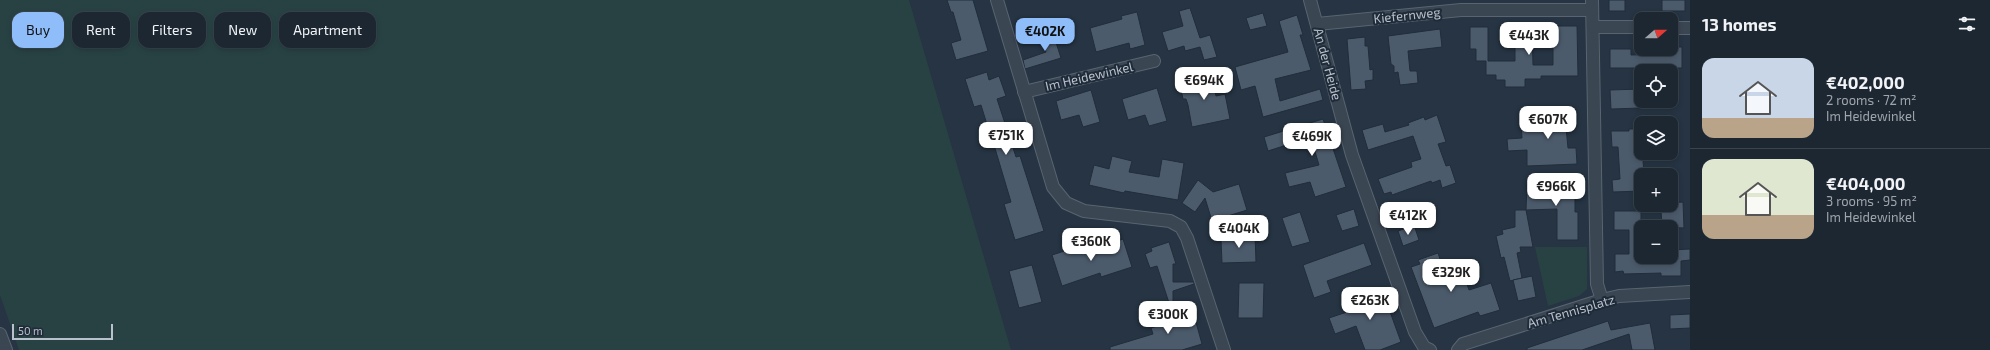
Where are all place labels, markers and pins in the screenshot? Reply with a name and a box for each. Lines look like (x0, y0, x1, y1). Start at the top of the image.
pin: €402K (1017, 18, 1073, 52)
pin: €443K (1501, 22, 1557, 56)
pin: €694K (1176, 67, 1232, 101)
pin: €607K (1520, 106, 1576, 140)
pin: €751K (978, 122, 1034, 156)
pin: €469K (1284, 123, 1340, 157)
pin: €966K (1528, 173, 1584, 207)
pin: €412K (1380, 202, 1436, 236)
pin: €404K (1211, 215, 1267, 249)
pin: €360K (1063, 228, 1119, 262)
pin: €329K (1423, 259, 1479, 293)
pin: €263K (1342, 287, 1398, 321)
pin: €300K (1140, 301, 1196, 335)

